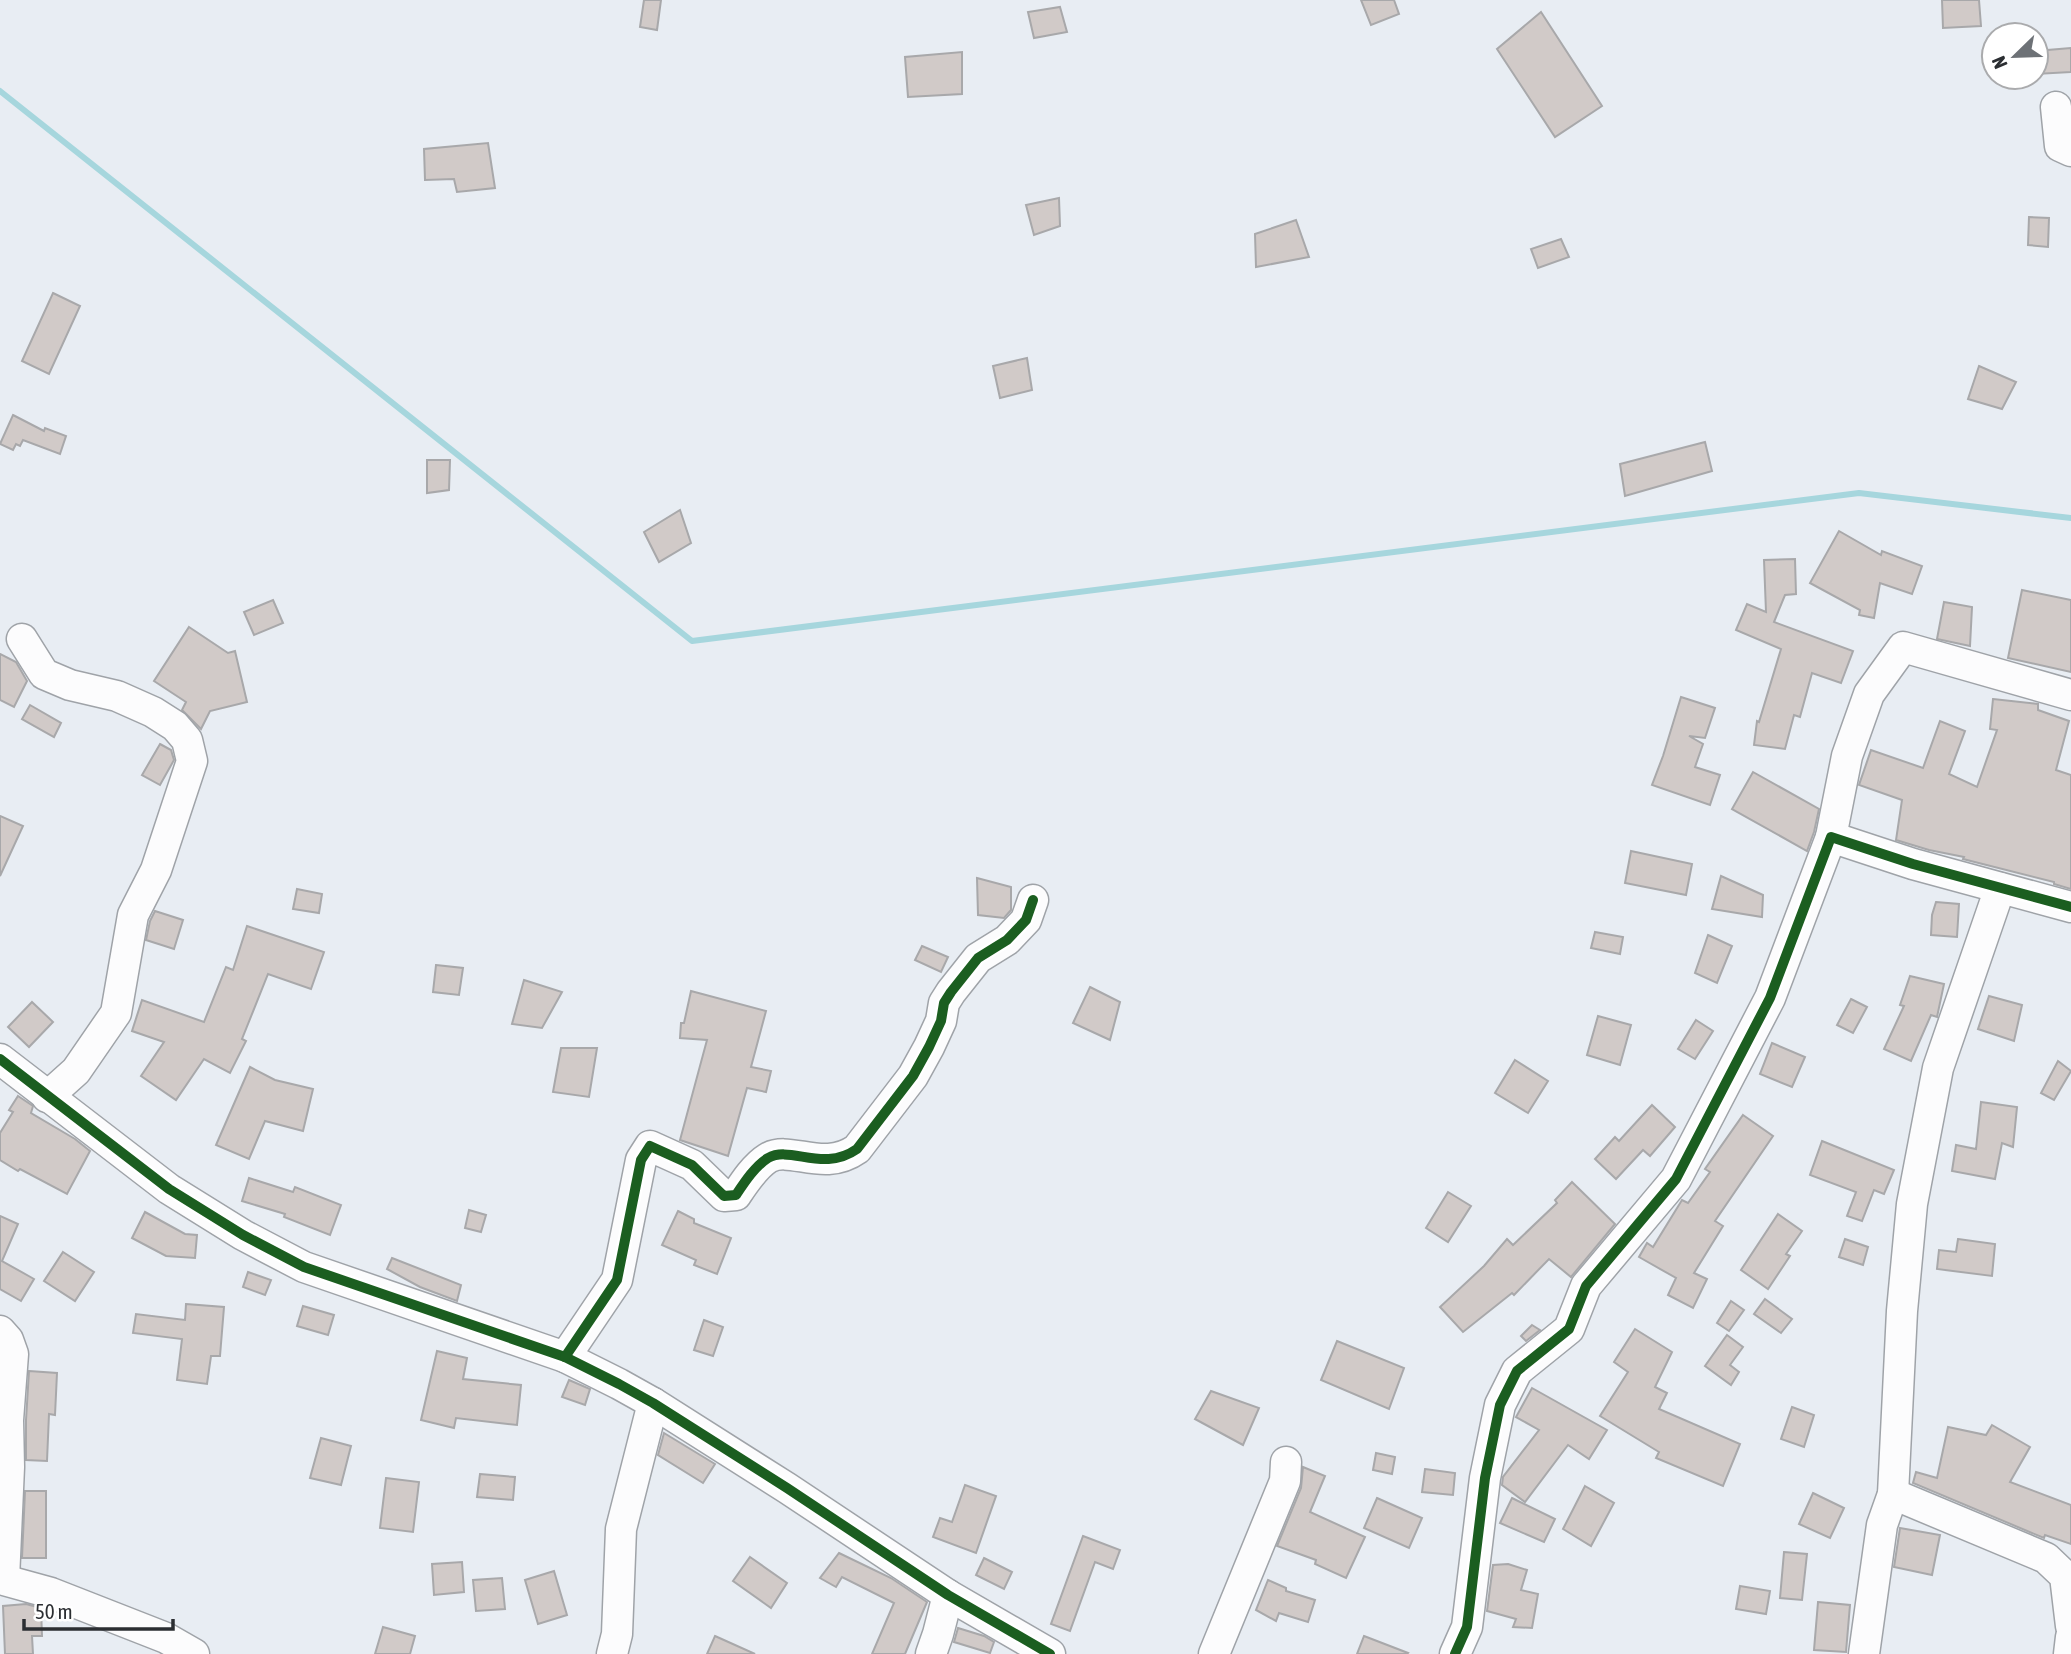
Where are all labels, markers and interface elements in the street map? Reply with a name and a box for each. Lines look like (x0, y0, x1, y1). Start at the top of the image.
north arrow (1980, 21, 2050, 91)
text: N (1987, 53, 2012, 72)
scale bar (24, 1588, 173, 1632)
text: 50 m (35, 1599, 73, 1623)

